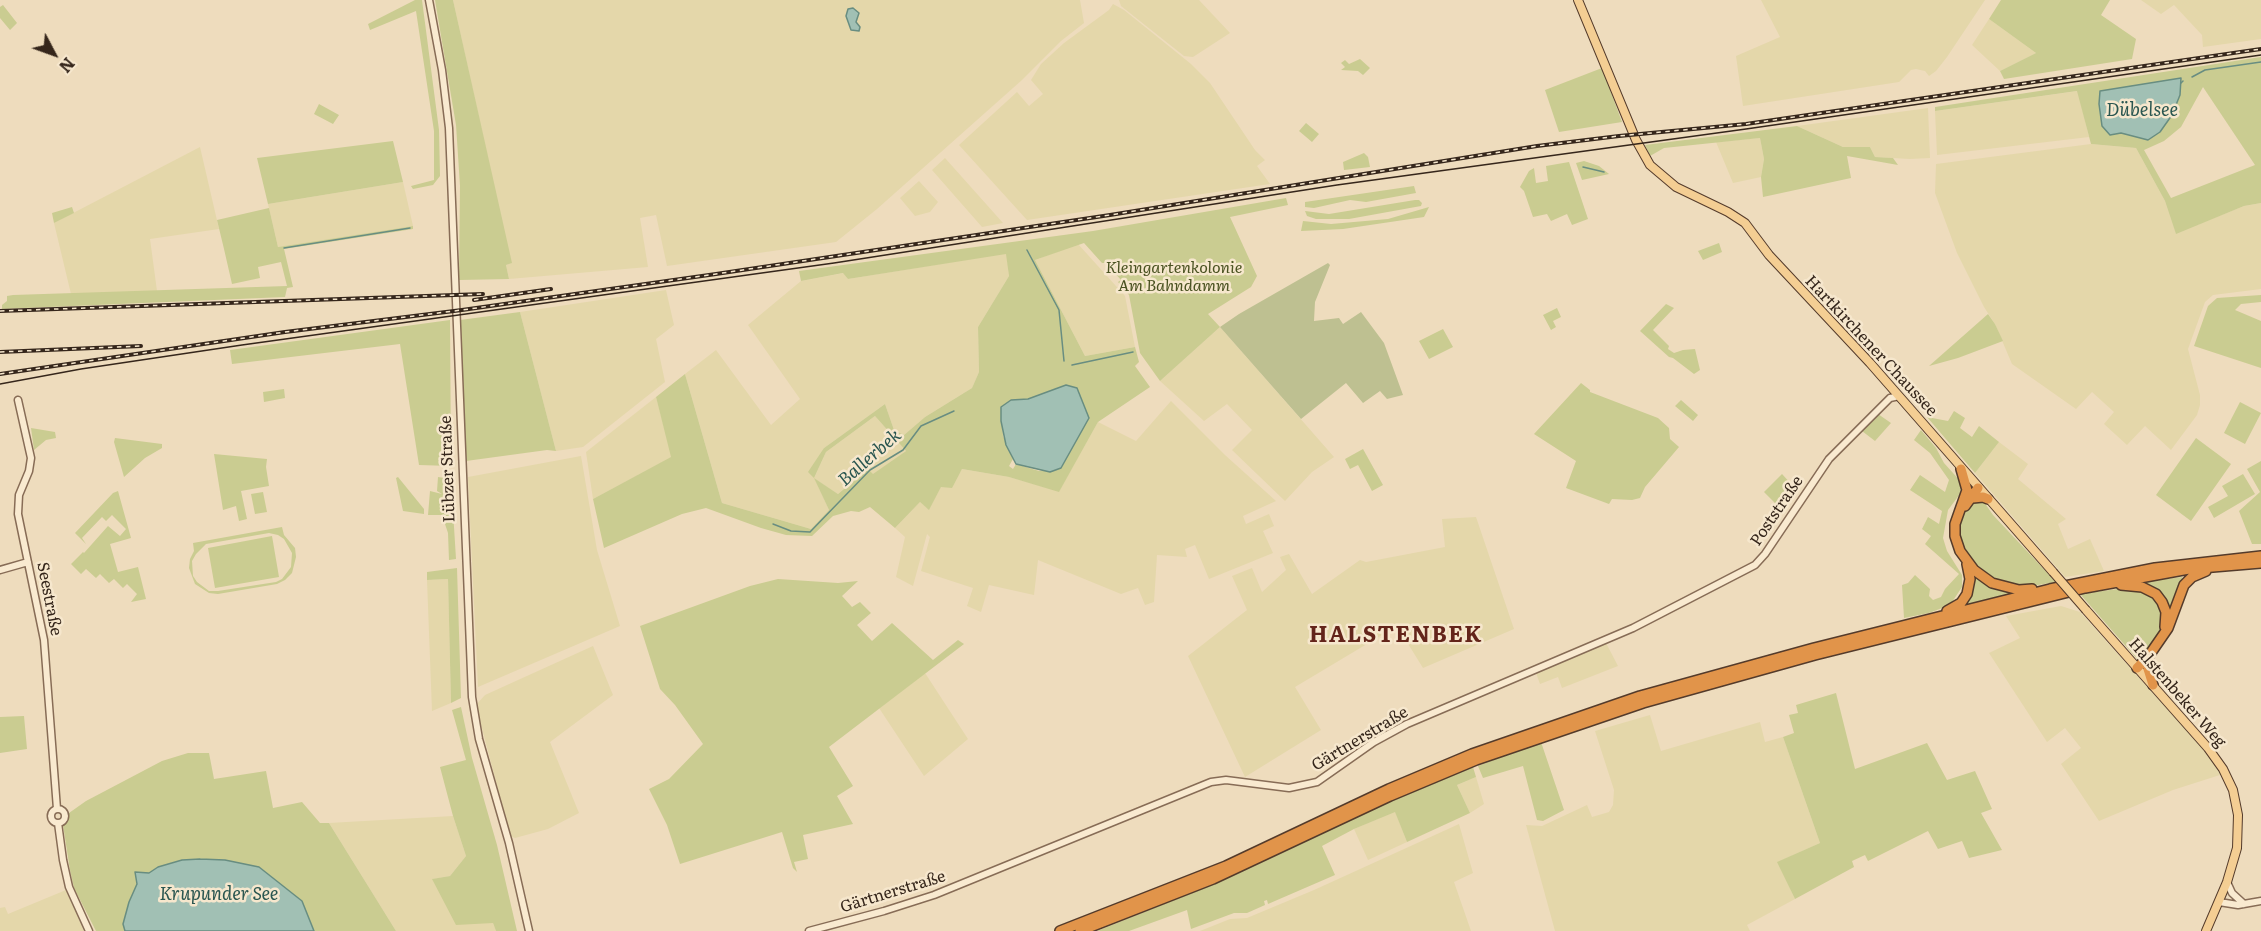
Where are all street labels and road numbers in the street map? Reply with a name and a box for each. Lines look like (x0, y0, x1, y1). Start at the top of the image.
street label: Hartkirchener Chaussee (1801, 272, 1941, 420)
street label: Lübzer Straße (437, 415, 459, 523)
street label: Poststraße (1747, 472, 1807, 550)
street label: Seestraße (32, 561, 66, 637)
street label: Halstenbeker Weg (2124, 634, 2230, 752)
street label: Gärtnerstraße (1308, 703, 1412, 775)
street label: Gärtnerstraße (838, 867, 948, 917)

